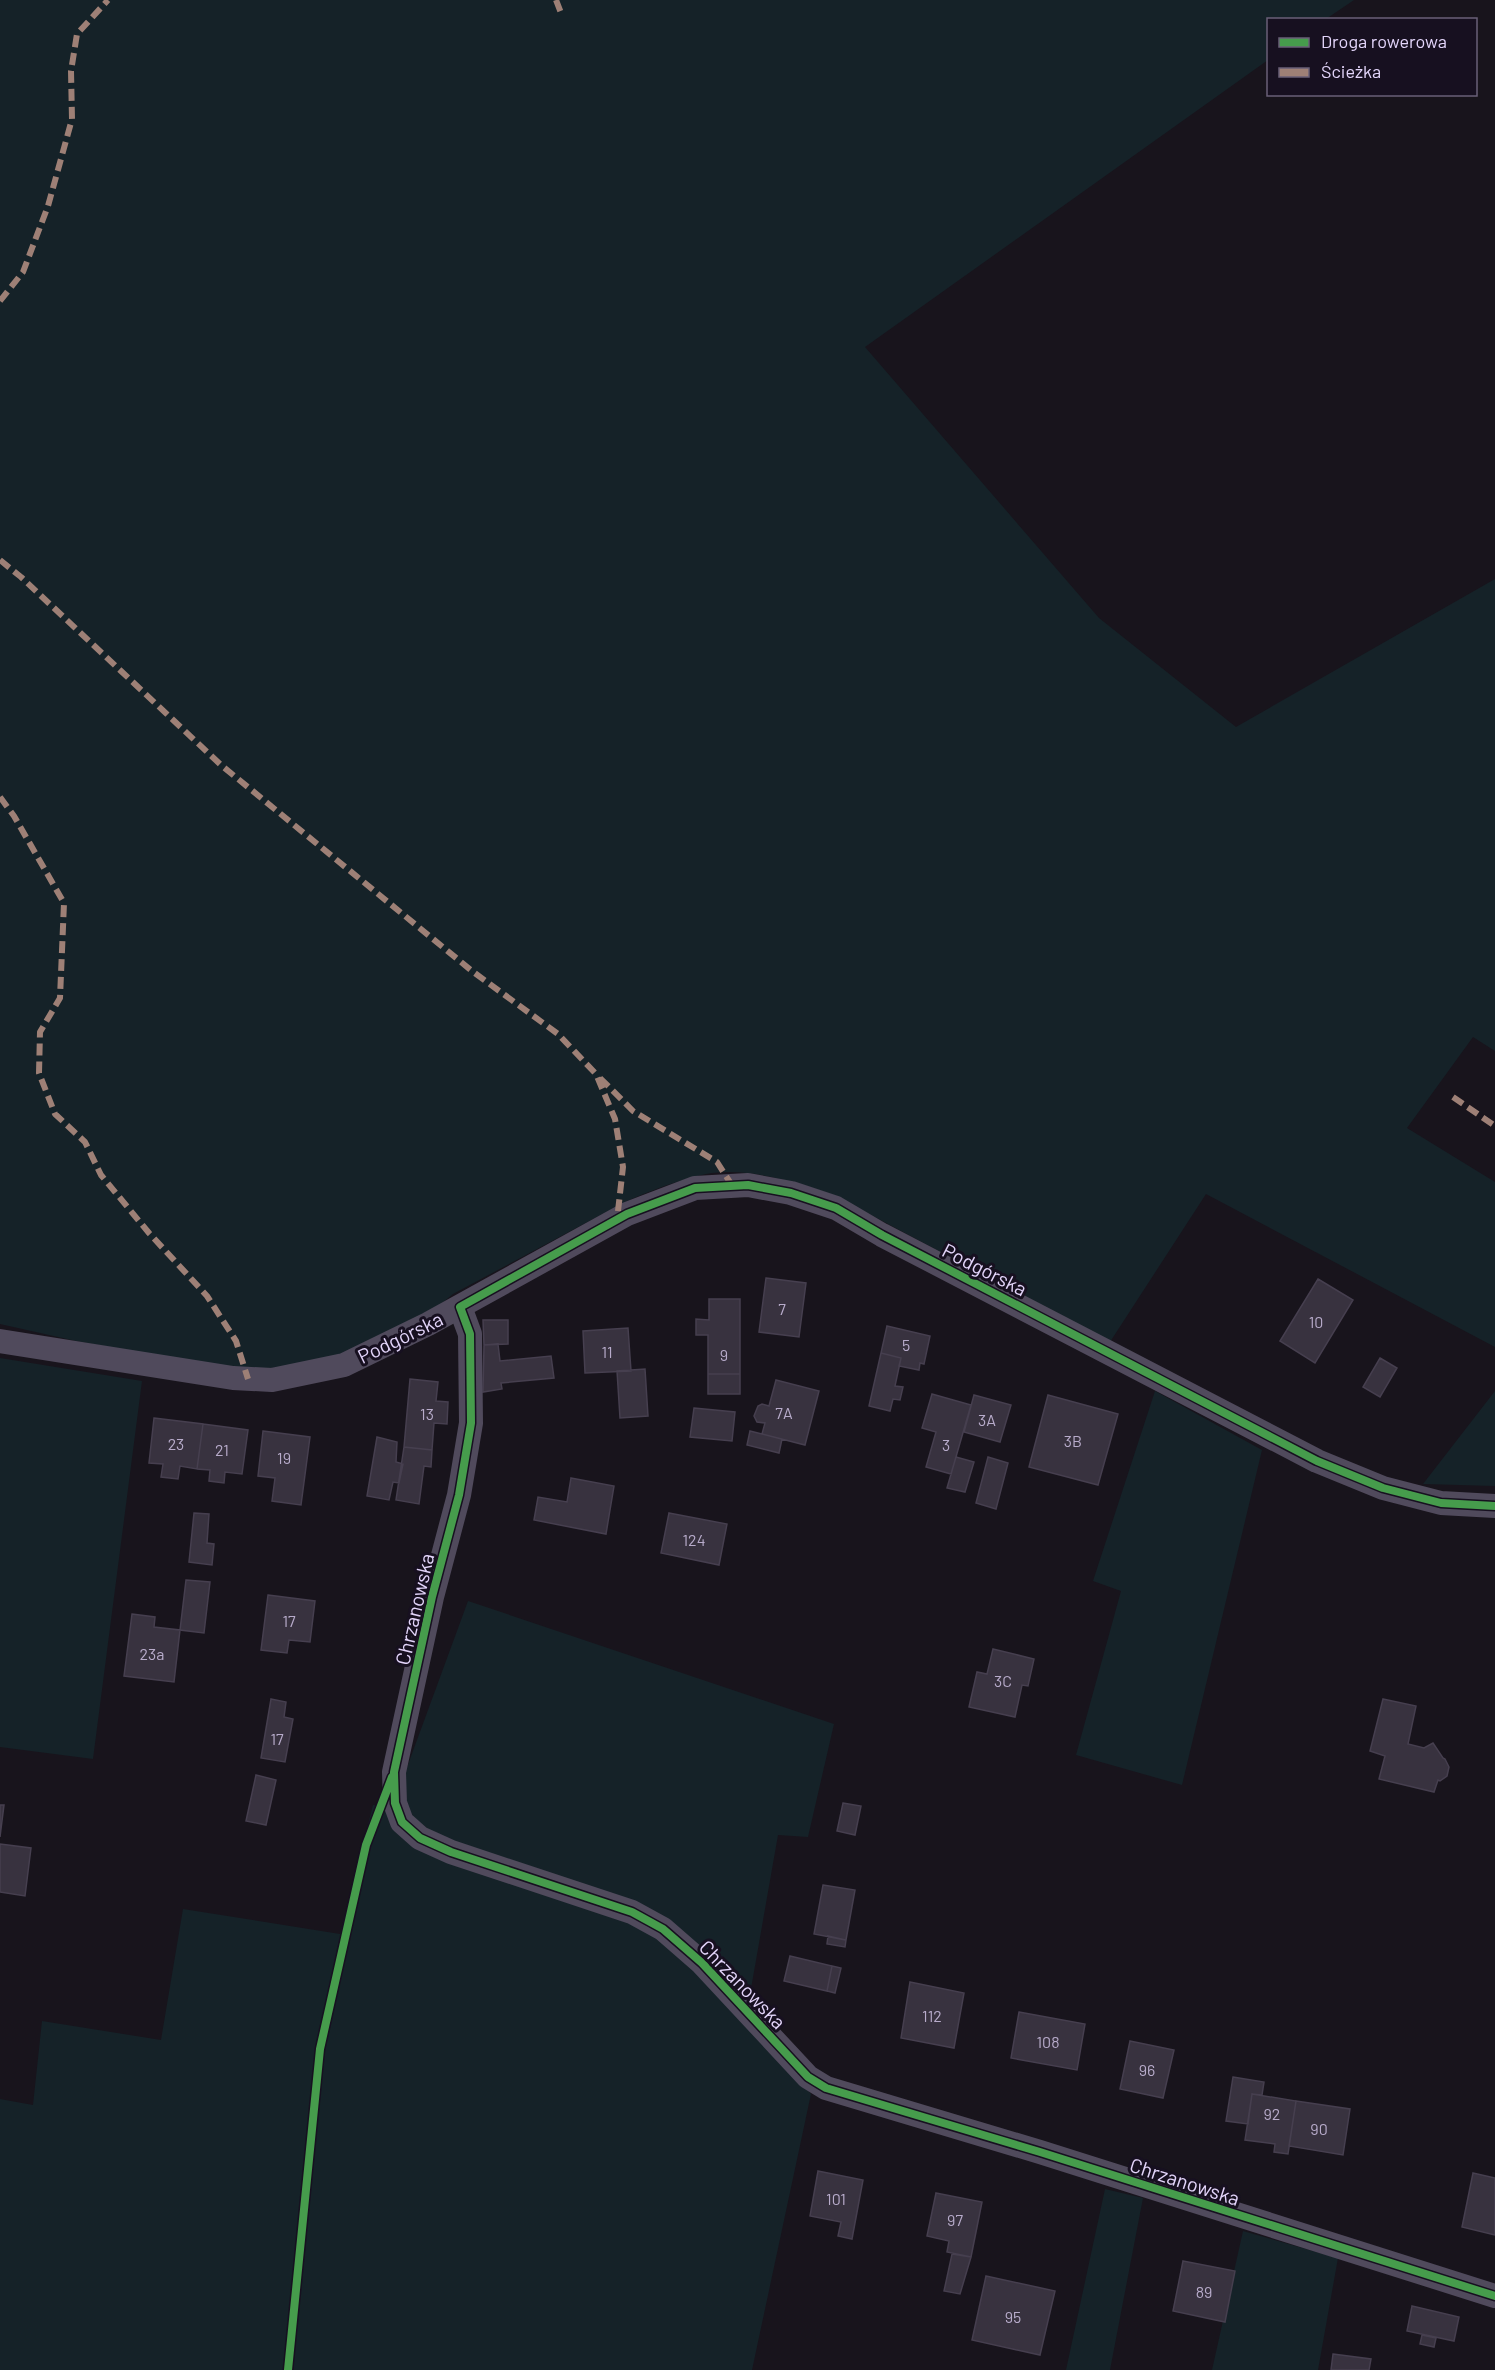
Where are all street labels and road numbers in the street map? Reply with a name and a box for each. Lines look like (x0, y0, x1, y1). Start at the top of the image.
street label: Podgórska (939, 1238, 1031, 1300)
street label: Podgórska (354, 1306, 446, 1368)
street label: Chrzanowska (389, 1551, 439, 1667)
street label: Chrzanowska (695, 1935, 791, 2033)
street label: Chrzanowska (1127, 2152, 1243, 2210)

